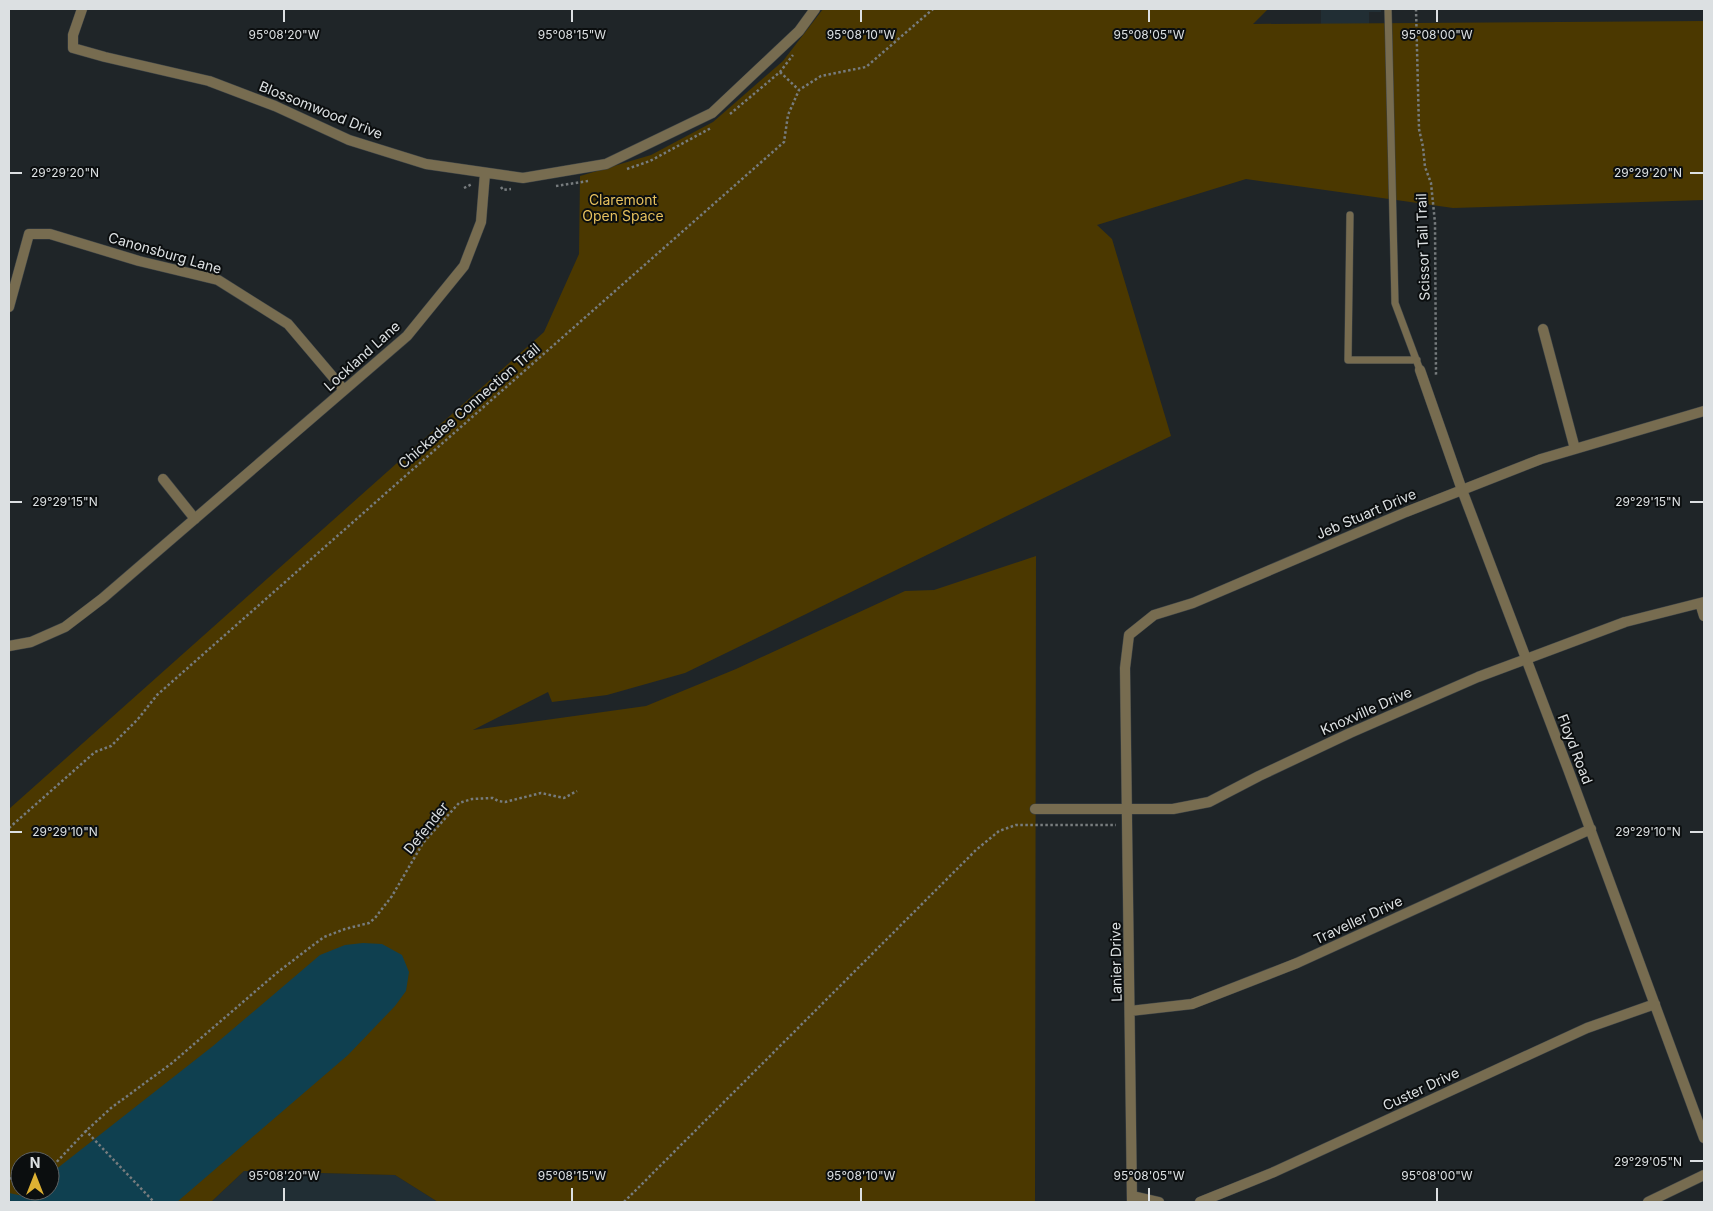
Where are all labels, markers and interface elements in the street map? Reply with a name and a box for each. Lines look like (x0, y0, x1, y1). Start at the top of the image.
text: 95°08'20"W (248, 27, 320, 42)
text: 95°08'15"W (538, 27, 606, 42)
text: 95°08'10"W (827, 27, 896, 42)
text: 95°08'05"W (1113, 27, 1185, 42)
text: 95°08'00"W (1401, 27, 1473, 42)
street label: Blossomwood Drive (257, 77, 385, 142)
text: 29°29'20"N (31, 165, 99, 180)
text: 29°29'20"N (1614, 165, 1682, 180)
park label: Claremont Open Space (582, 191, 664, 224)
street label: Scissor Tail Trail (1412, 193, 1433, 301)
street label: Canonsburg Lane (107, 228, 224, 277)
street label: Lockland Lane (320, 317, 403, 394)
street label: Chickadee Connection Trail (394, 339, 543, 472)
street label: Jeb Stuart Drive (1313, 485, 1418, 542)
text: 29°29'15"N (32, 494, 98, 509)
text: 29°29'15"N (1615, 494, 1681, 509)
street label: Knoxville Drive (1317, 683, 1414, 738)
street label: Floyd Road (1554, 711, 1597, 786)
street label: Defender (400, 798, 452, 857)
text: 29°29'10"N (32, 824, 98, 839)
text: 29°29'10"N (1615, 824, 1681, 839)
street label: Traveller Drive (1311, 892, 1405, 947)
street label: Lanier Drive (1106, 922, 1125, 1002)
street label: Custer Drive (1380, 1063, 1462, 1114)
north arrow (10, 1151, 60, 1201)
text: N (30, 1154, 40, 1171)
text: 29°29'05"N (1614, 1154, 1682, 1169)
text: 95°08'20"W (248, 1168, 320, 1183)
text: 95°08'15"W (538, 1168, 606, 1183)
text: 95°08'10"W (827, 1168, 896, 1183)
text: 95°08'05"W (1113, 1168, 1185, 1183)
text: 95°08'00"W (1401, 1168, 1473, 1183)

